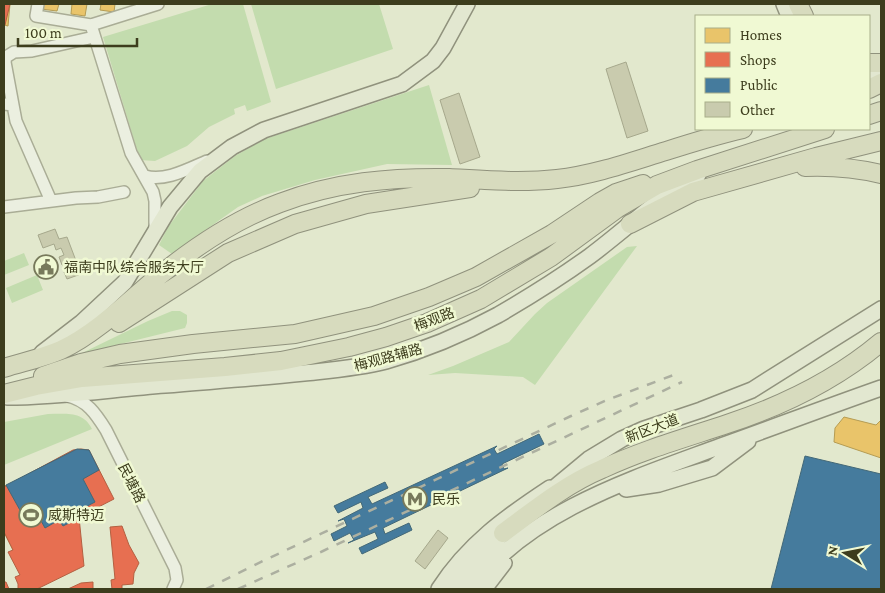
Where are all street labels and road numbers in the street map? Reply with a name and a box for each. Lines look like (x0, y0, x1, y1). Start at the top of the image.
street label: 梅观路 (412, 304, 456, 334)
street label: 梅观路辅路 (352, 340, 424, 374)
street label: 新区大道 (623, 410, 681, 446)
street label: 民塘路 (115, 461, 149, 505)

